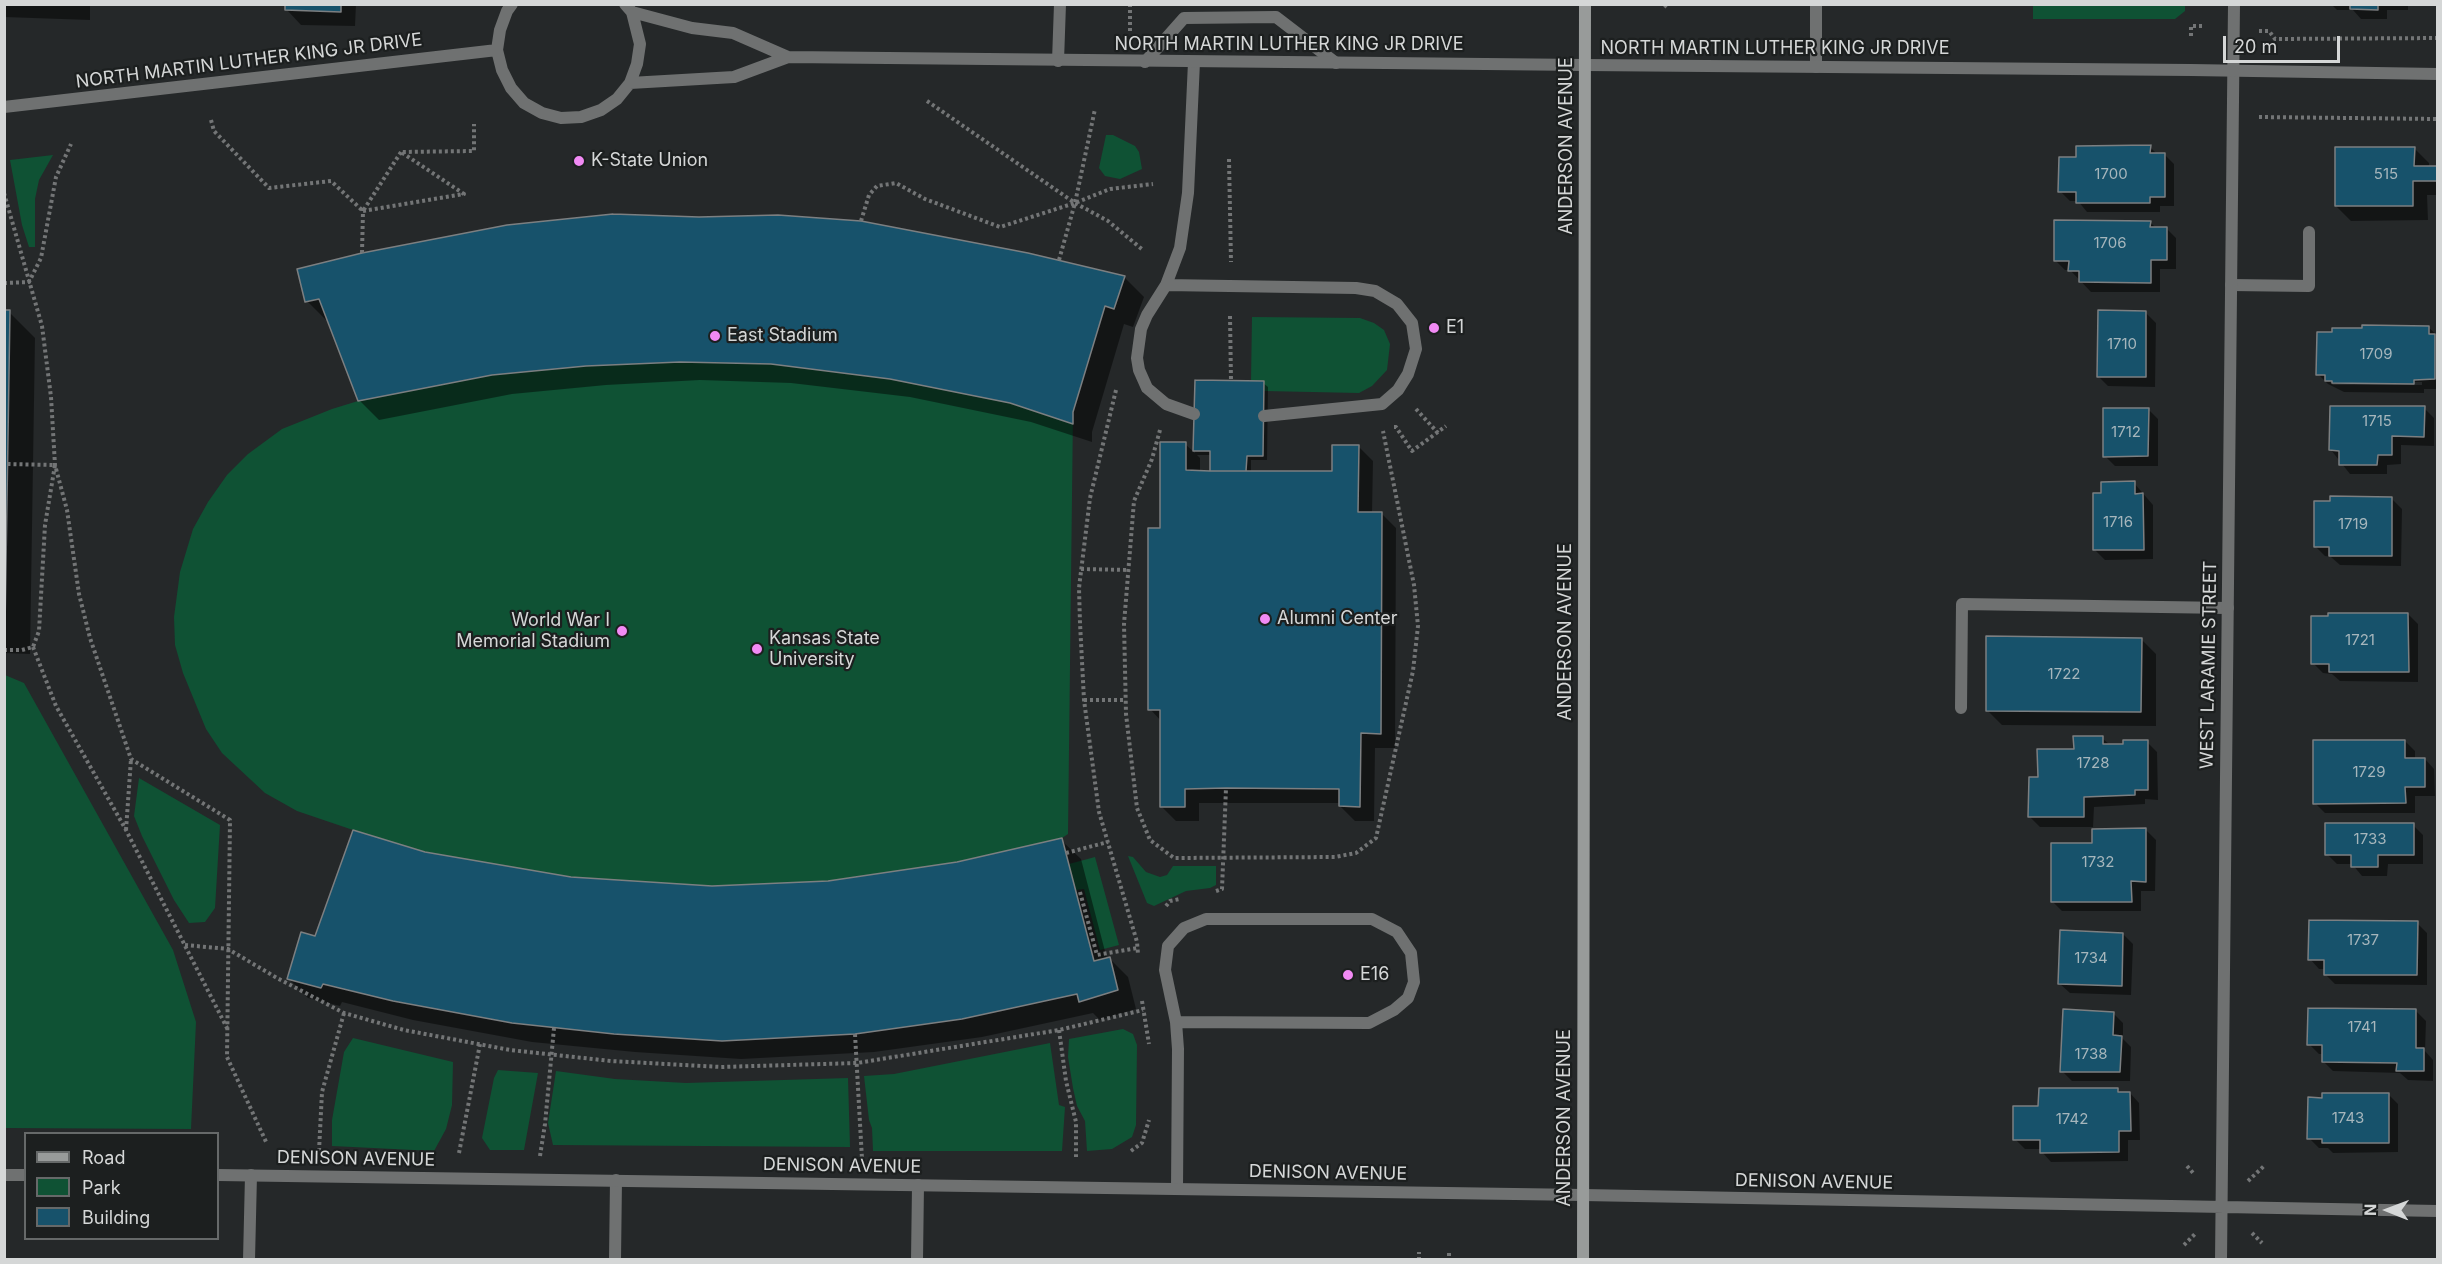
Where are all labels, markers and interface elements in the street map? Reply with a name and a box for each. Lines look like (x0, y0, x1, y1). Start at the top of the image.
scale bar (2226, 24, 2343, 62)
street label: NORTH MARTIN LUTHER KING JR DRIVE (75, 29, 423, 93)
street label: NORTH MARTIN LUTHER KING JR DRIVE (1115, 34, 1463, 56)
text: 20 m (2234, 36, 2277, 57)
street label: NORTH MARTIN LUTHER KING JR DRIVE (1601, 38, 1949, 60)
street label: ANDERSON AVENUE (1556, 57, 1578, 235)
place label: K-State Union (591, 150, 708, 172)
marker: K-State Union (572, 154, 586, 168)
house number: 1700 (2094, 165, 2128, 183)
house number: 515 (2374, 165, 2398, 183)
house number: 1706 (2093, 234, 2127, 252)
place label: E1 (1446, 317, 1464, 339)
marker: E1 (1427, 321, 1441, 335)
place label: East Stadium (727, 325, 838, 347)
marker: East Stadium (708, 329, 722, 343)
house number: 1710 (2107, 335, 2137, 353)
house number: 1709 (2359, 345, 2393, 363)
house number: 1715 (2362, 412, 2392, 430)
house number: 1712 (2111, 423, 2141, 441)
house number: 1716 (2103, 513, 2133, 531)
house number: 1719 (2338, 515, 2368, 533)
street label: ANDERSON AVENUE (1555, 543, 1577, 721)
street label: WEST LARAMIE STREET (2196, 561, 2222, 769)
place label: Alumni Center (1277, 608, 1398, 630)
place label: World War I Memorial Stadium (456, 610, 610, 652)
marker: Alumni Center (1258, 612, 1272, 626)
marker: World War I Memorial Stadium (615, 624, 629, 638)
place label: Kansas State University (769, 628, 880, 670)
house number: 1721 (2345, 631, 2375, 649)
marker: Kansas State University (750, 642, 764, 656)
house number: 1722 (2048, 665, 2080, 683)
house number: 1728 (2076, 754, 2110, 772)
house number: 1729 (2352, 763, 2386, 781)
house number: 1733 (2354, 830, 2386, 848)
house number: 1732 (2082, 853, 2114, 871)
house number: 1737 (2347, 931, 2379, 949)
house number: 1734 (2074, 949, 2108, 967)
place label: E16 (1360, 964, 1389, 986)
marker: E16 (1341, 968, 1355, 982)
house number: 1741 (2347, 1018, 2377, 1036)
street label: ANDERSON AVENUE (1554, 1029, 1576, 1207)
house number: 1738 (2075, 1045, 2107, 1063)
house number: 1743 (2332, 1109, 2364, 1127)
house number: 1742 (2056, 1110, 2088, 1128)
legend (24, 1132, 219, 1240)
text: Road (82, 1147, 125, 1168)
street label: DENISON AVENUE (277, 1147, 435, 1171)
street label: DENISON AVENUE (763, 1154, 921, 1178)
street label: DENISON AVENUE (1249, 1161, 1407, 1185)
street label: DENISON AVENUE (1735, 1170, 1893, 1194)
text: Park (82, 1177, 121, 1198)
north arrow (2358, 1180, 2418, 1240)
text: N (2360, 1203, 2380, 1216)
text: Building (82, 1207, 150, 1228)

